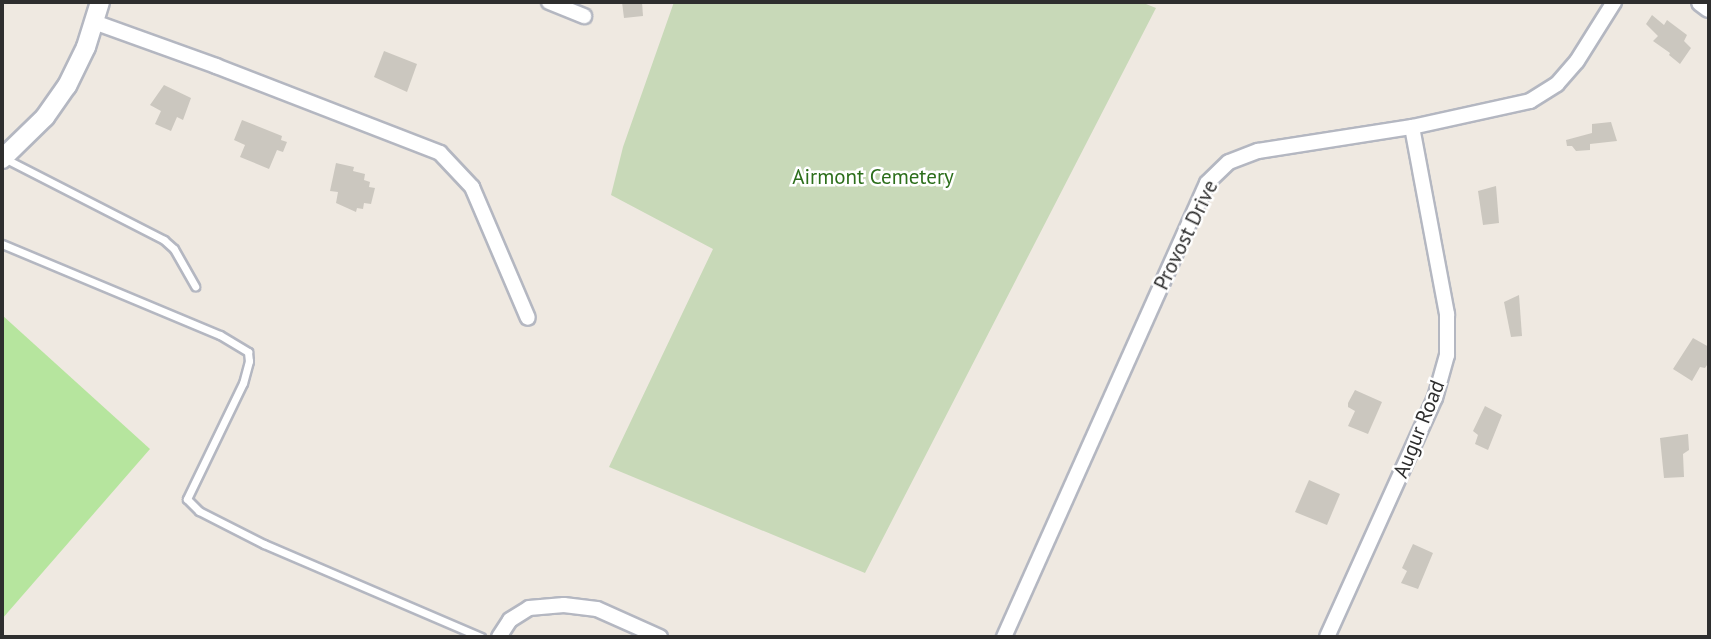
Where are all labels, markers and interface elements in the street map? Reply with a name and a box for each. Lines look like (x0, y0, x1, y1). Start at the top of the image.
park label: Airmont Cemetery (792, 164, 954, 190)
street label: Provost Drive (1149, 176, 1223, 294)
street label: Augur Road (1388, 376, 1450, 482)

